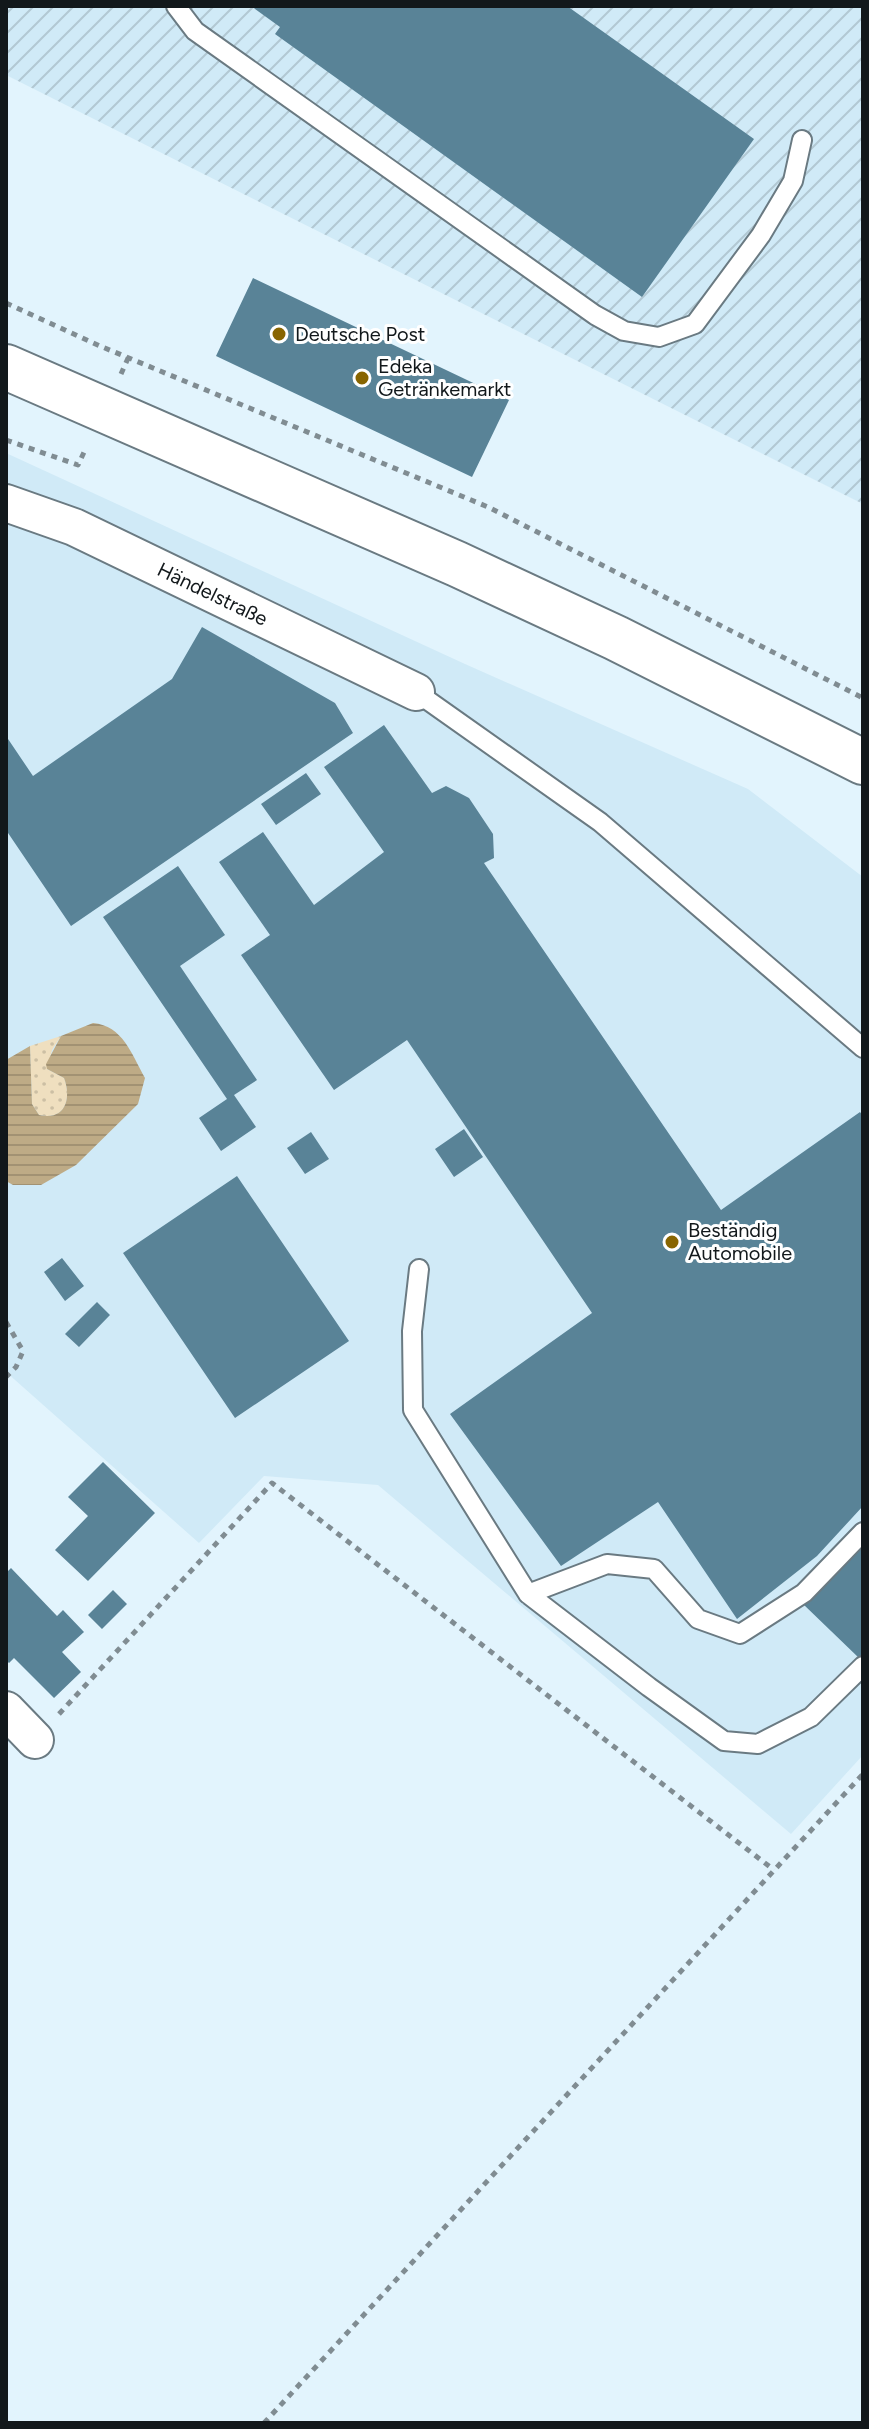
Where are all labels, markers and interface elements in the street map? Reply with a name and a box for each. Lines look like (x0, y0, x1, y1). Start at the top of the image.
place label: Deutsche Post (295, 322, 425, 346)
marker: Deutsche Post (270, 325, 288, 343)
place label: Edeka Getränkemarkt (378, 354, 511, 401)
marker: Edeka Getränkemarkt (353, 369, 371, 387)
street label: Händelstraße (154, 557, 272, 631)
place label: Beständig Automobile (688, 1218, 792, 1265)
marker: Beständig Automobile (663, 1233, 681, 1251)

